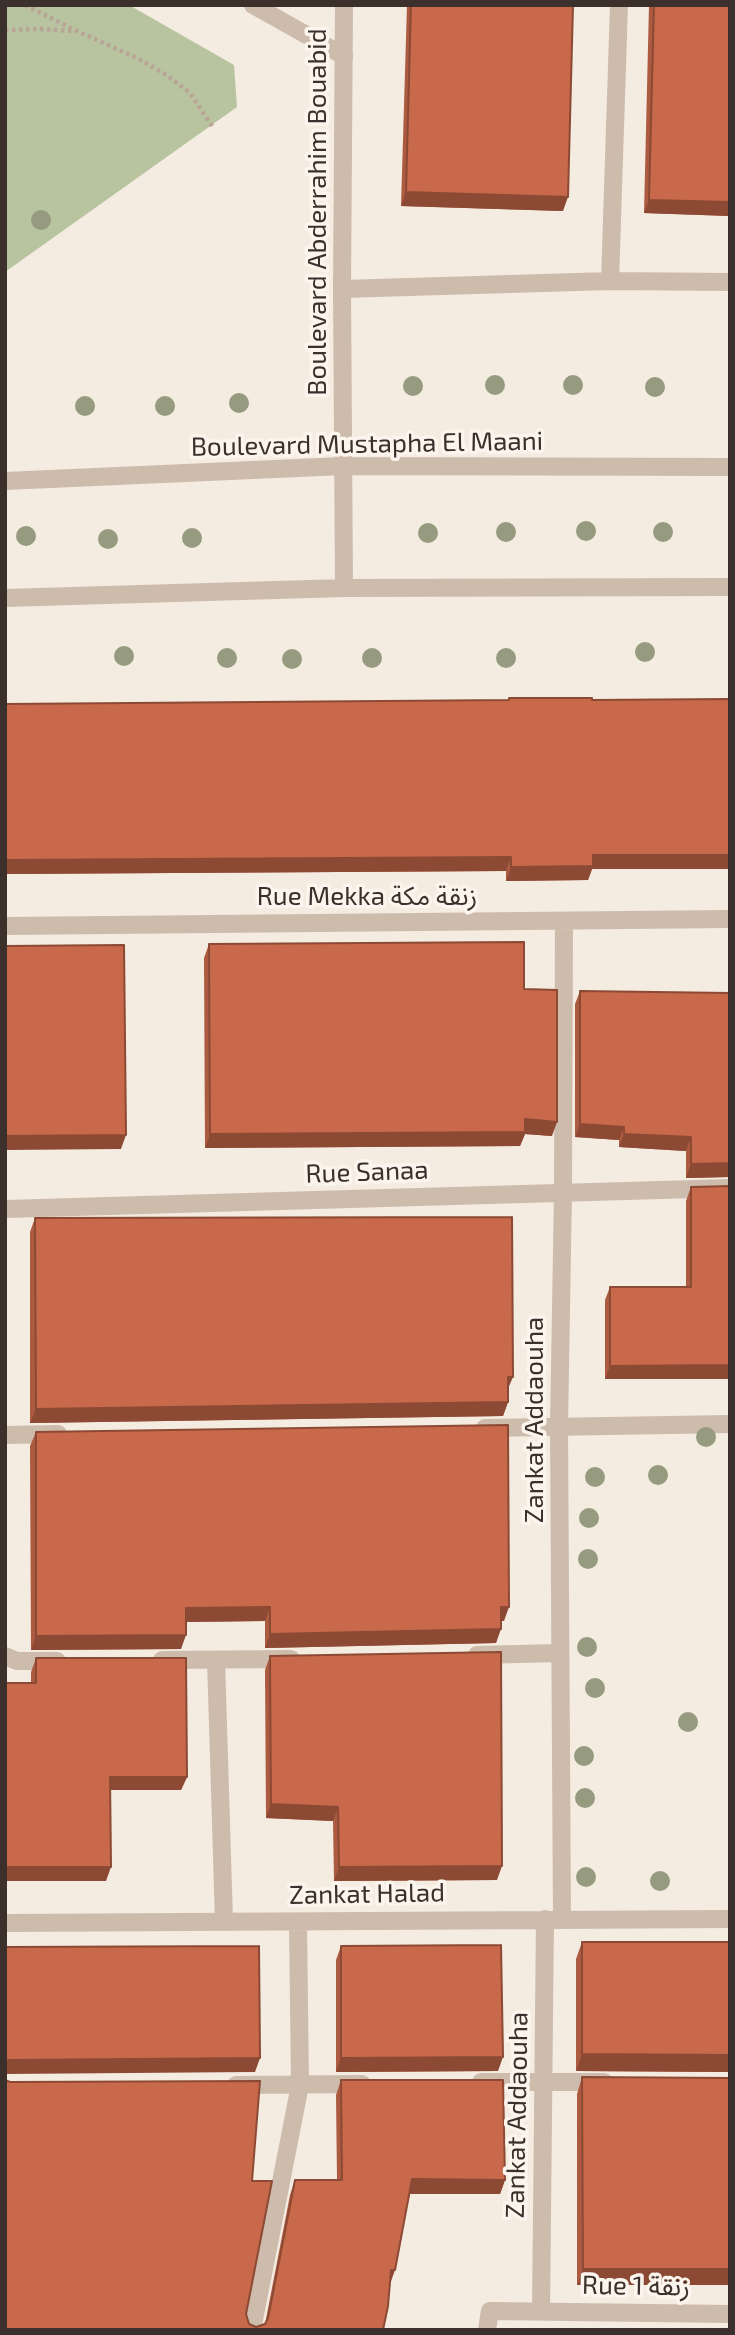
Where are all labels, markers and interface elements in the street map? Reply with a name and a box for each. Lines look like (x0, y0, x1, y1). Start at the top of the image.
street label: Boulevard Abderrahim Bouabid (301, 28, 333, 396)
street label: Boulevard Mustapha El Maani (191, 425, 543, 463)
street label: Rue Mekka زنقة مكة (257, 880, 477, 912)
street label: Rue Sanaa (305, 1154, 429, 1190)
street label: Zankat Addaouha (518, 1317, 550, 1523)
street label: Zankat Halad (289, 1877, 445, 1911)
street label: Zankat Addaouha (500, 2011, 534, 2219)
street label: Rue 1 زنقة (582, 2269, 690, 2303)

